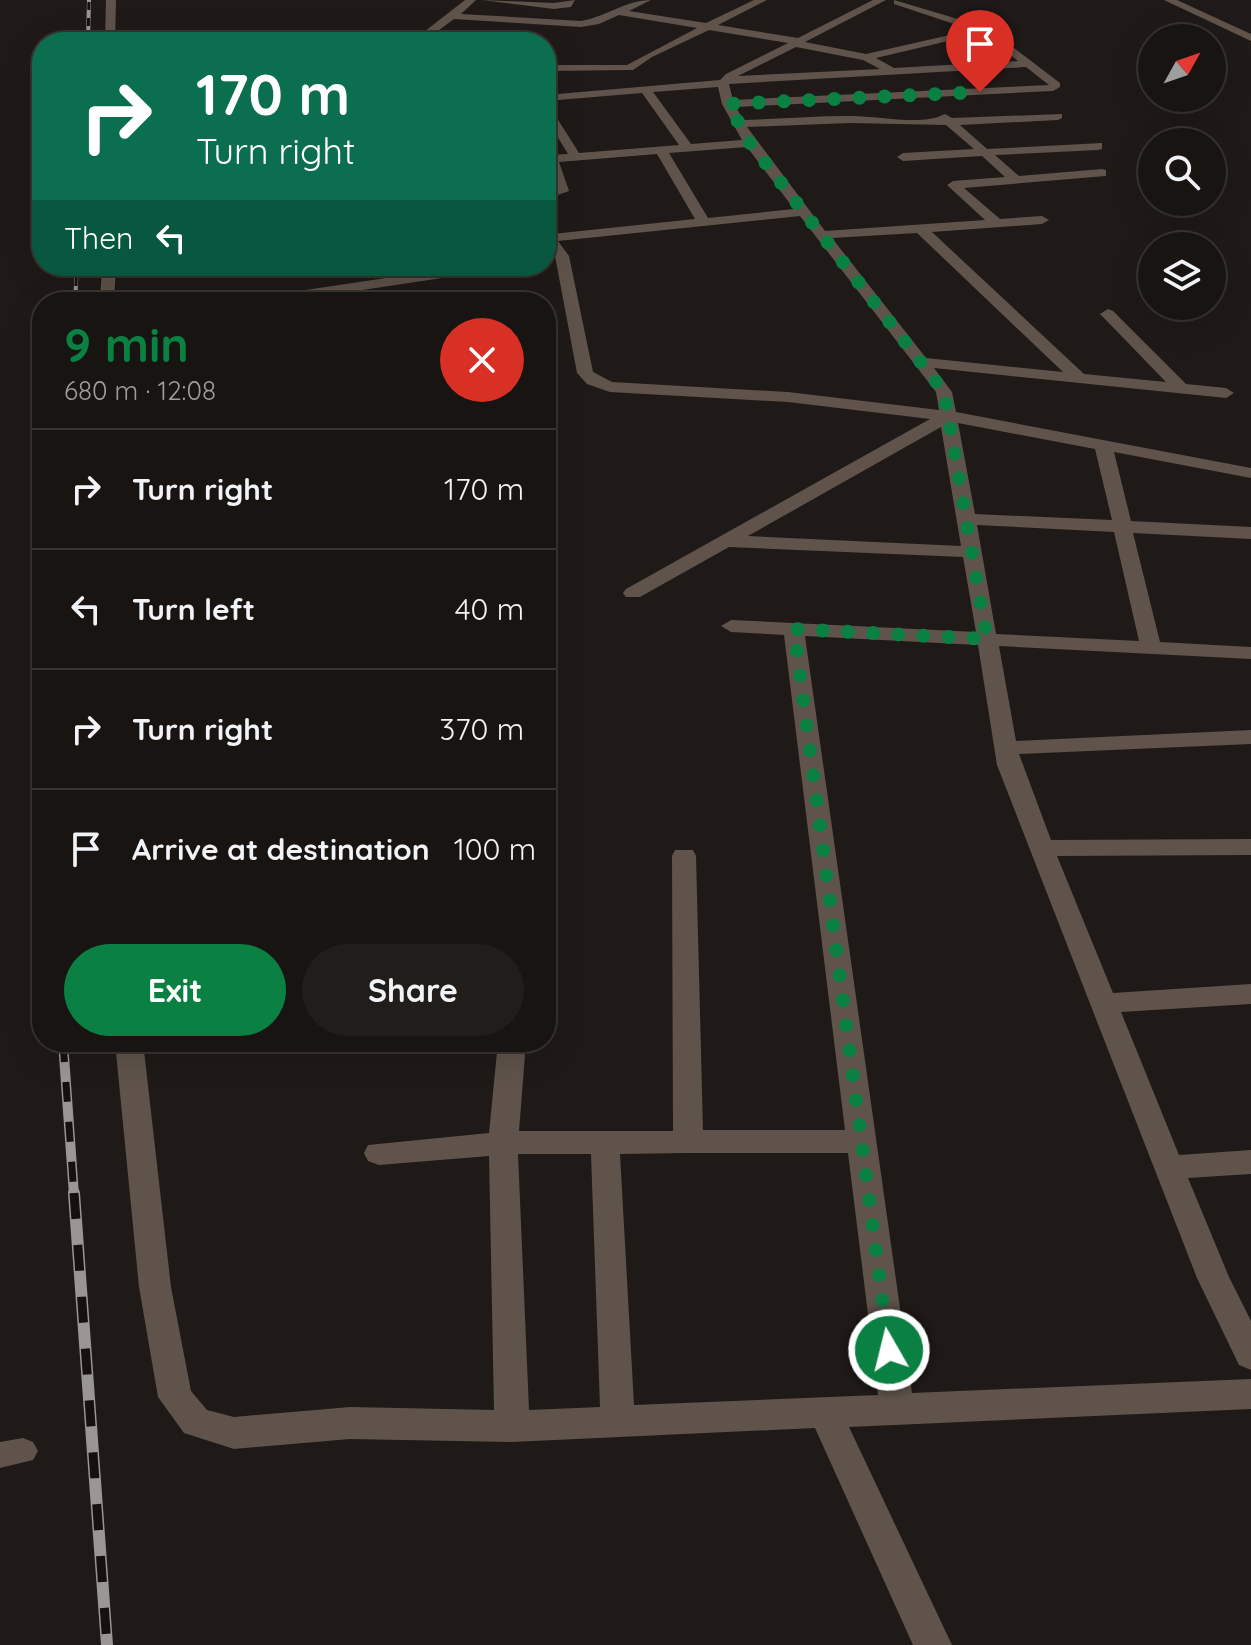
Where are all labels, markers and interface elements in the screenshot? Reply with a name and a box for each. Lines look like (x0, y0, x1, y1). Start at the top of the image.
pin (946, 10, 1014, 92)
icon: arrive (958, 22, 1002, 66)
north arrow (1138, 24, 1226, 112)
map controls (1138, 24, 1226, 320)
text: 170 m (196, 59, 350, 129)
icon: right (64, 64, 168, 168)
text: Turn right (196, 128, 355, 173)
button: search (1138, 128, 1226, 216)
icon: left (149, 216, 193, 260)
text: Then (64, 219, 133, 257)
button: layers (1138, 232, 1226, 320)
text: 9 min (64, 314, 189, 374)
button: close (440, 318, 524, 402)
text: 680 m · 12:08 (64, 374, 216, 407)
icon: right (64, 467, 108, 511)
text: Turn right (132, 470, 273, 508)
text: 170 m (444, 470, 524, 508)
icon: left (64, 587, 108, 631)
text: Turn left (132, 590, 255, 628)
text: 40 m (455, 590, 524, 628)
icon: right (64, 707, 108, 751)
text: Turn right (132, 710, 273, 748)
text: 370 m (439, 710, 524, 748)
icon: arrive (64, 827, 108, 871)
text: Arrive at destination (132, 830, 430, 868)
text: 100 m (454, 830, 536, 868)
button: Exit (64, 944, 286, 1036)
button: Share (302, 944, 524, 1036)
position arrow (847, 1308, 931, 1392)

